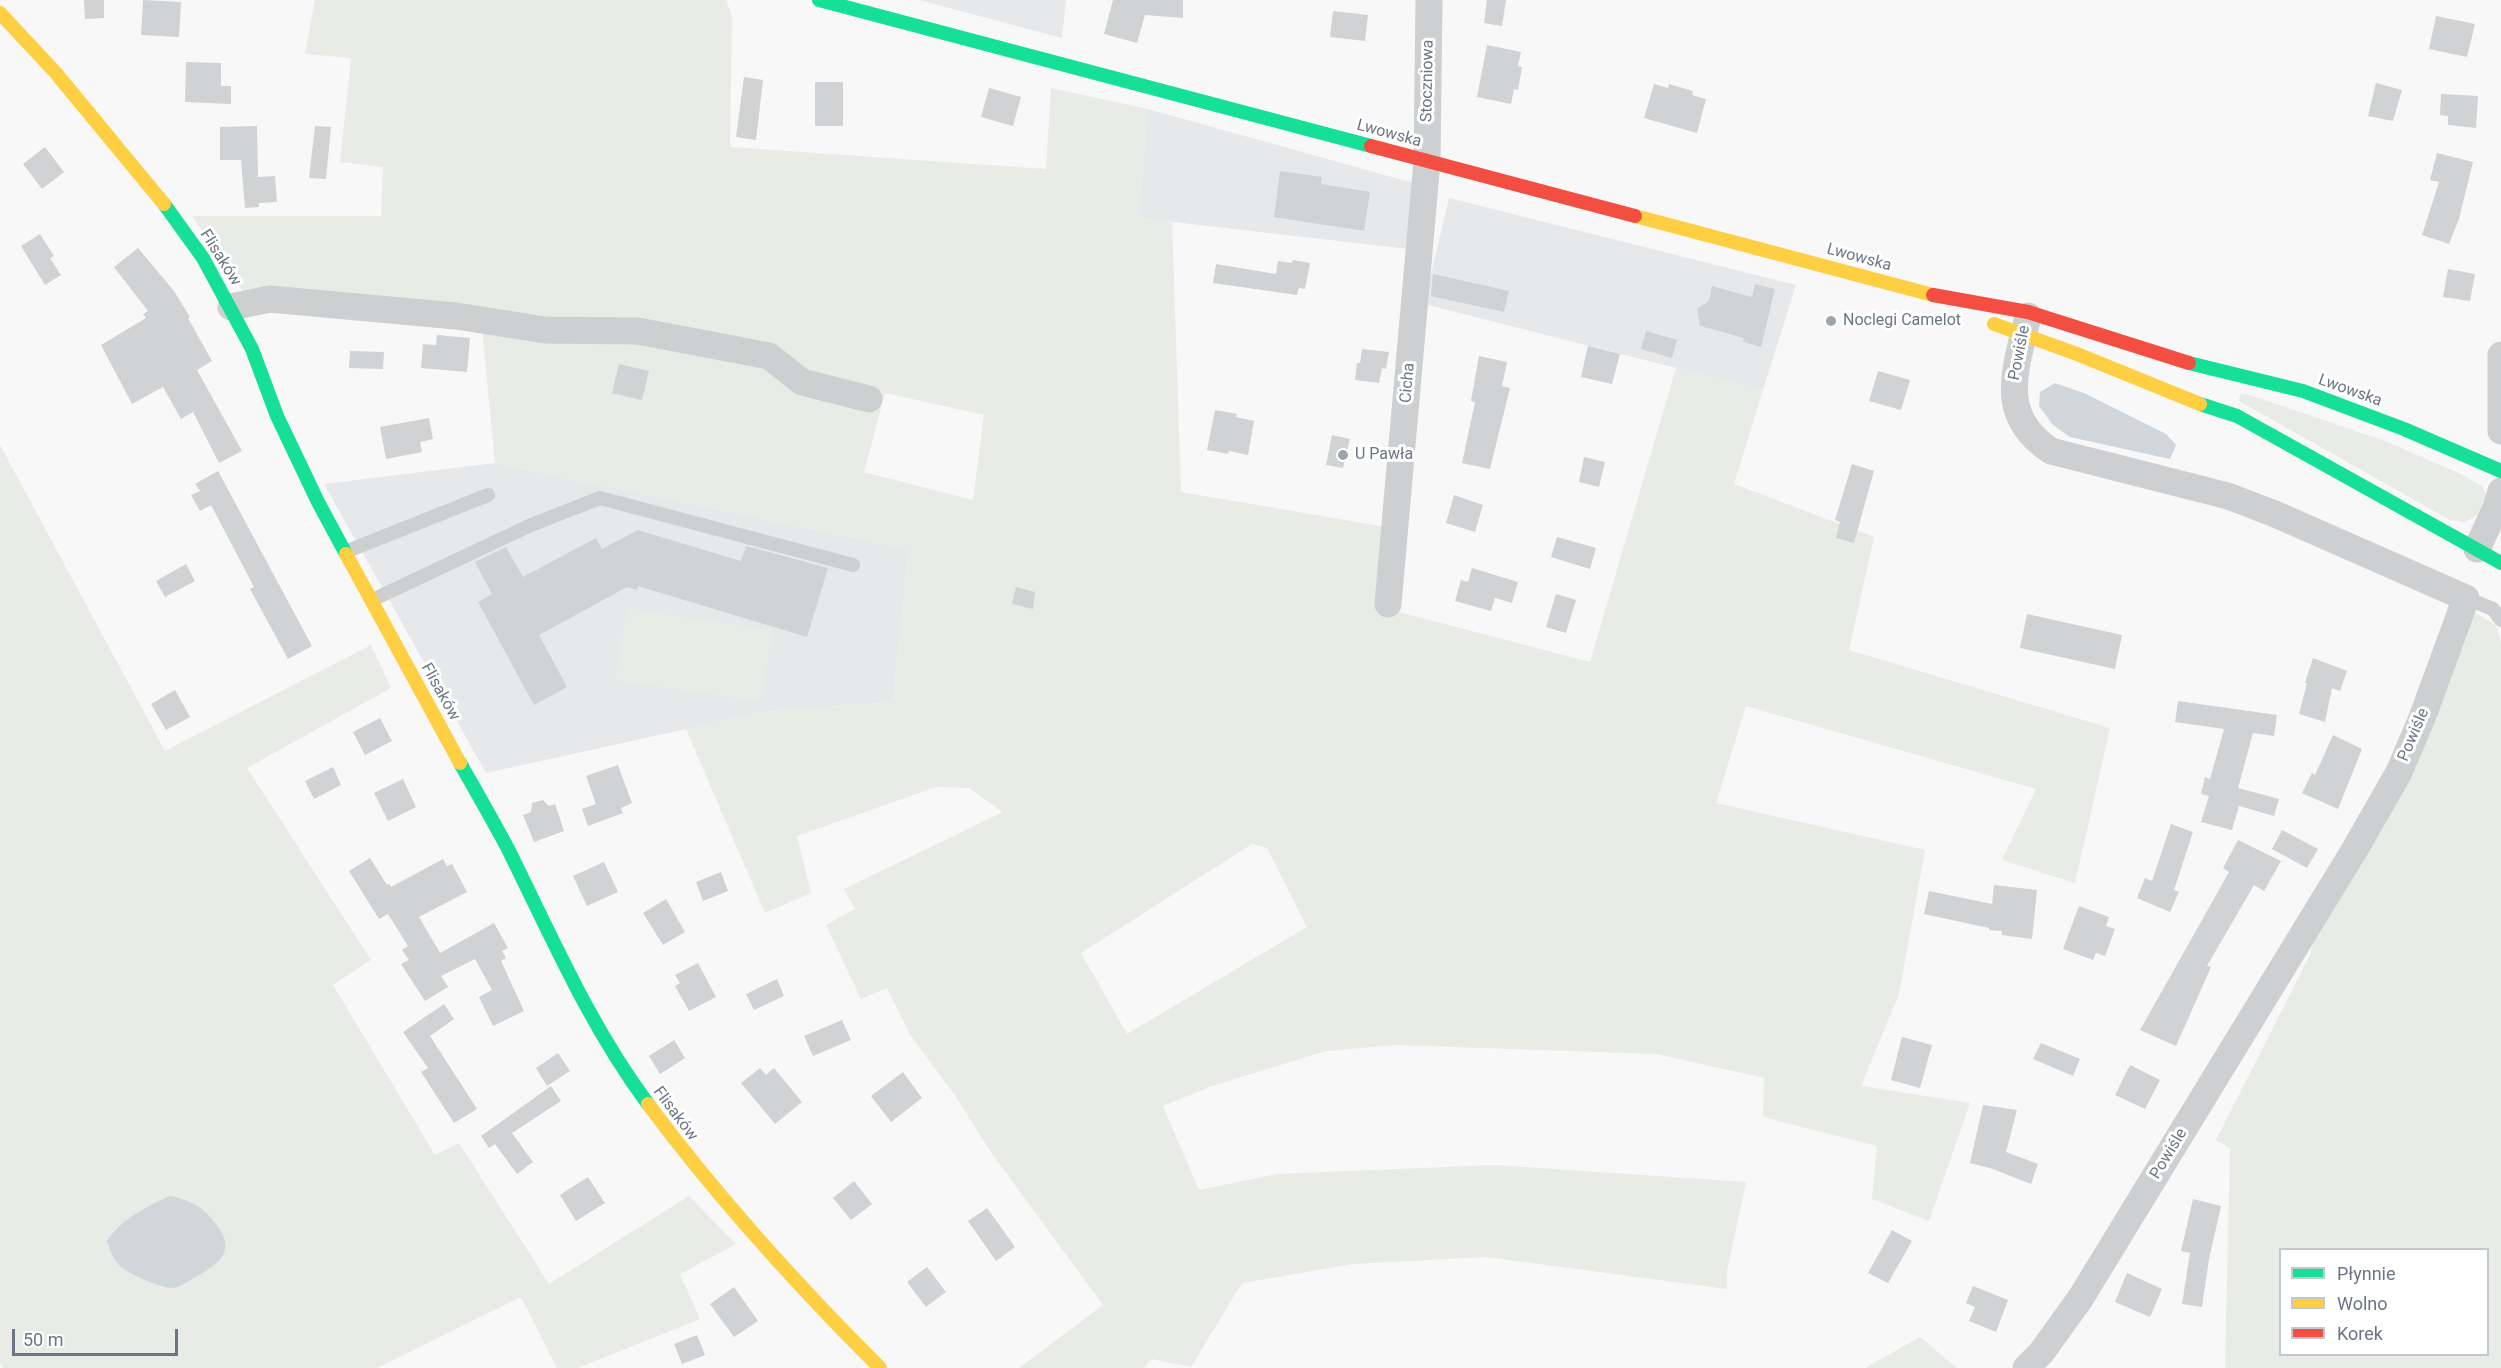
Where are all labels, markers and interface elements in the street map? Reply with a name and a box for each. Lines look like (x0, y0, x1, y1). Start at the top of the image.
street label: Stoczniowa (1418, 40, 1438, 122)
street label: Lwowska (1355, 116, 1423, 152)
street label: Flisaków (195, 226, 245, 290)
street label: Lwowska (1825, 240, 1893, 276)
place label: Noclegi Camelot (1843, 311, 1961, 331)
marker: Noclegi Camelot (1824, 314, 1838, 328)
street label: Powiśle (2005, 324, 2035, 382)
street label: Cicha (1397, 362, 1419, 404)
street label: Lwowska (2316, 371, 2384, 411)
place label: U Pawła (1355, 445, 1413, 465)
marker: U Pawła (1336, 448, 1350, 462)
street label: Flisaków (416, 660, 464, 724)
street label: Powiśle (2394, 706, 2434, 764)
street label: Flisaków (648, 1083, 702, 1145)
street label: Powiśle (2146, 1125, 2192, 1183)
legend (2279, 1248, 2489, 1356)
text: Płynnie (2337, 1263, 2396, 1284)
text: Wolno (2337, 1293, 2388, 1314)
scale bar (15, 1317, 182, 1355)
text: Korek (2337, 1323, 2383, 1344)
text: 50 m (23, 1329, 63, 1350)

